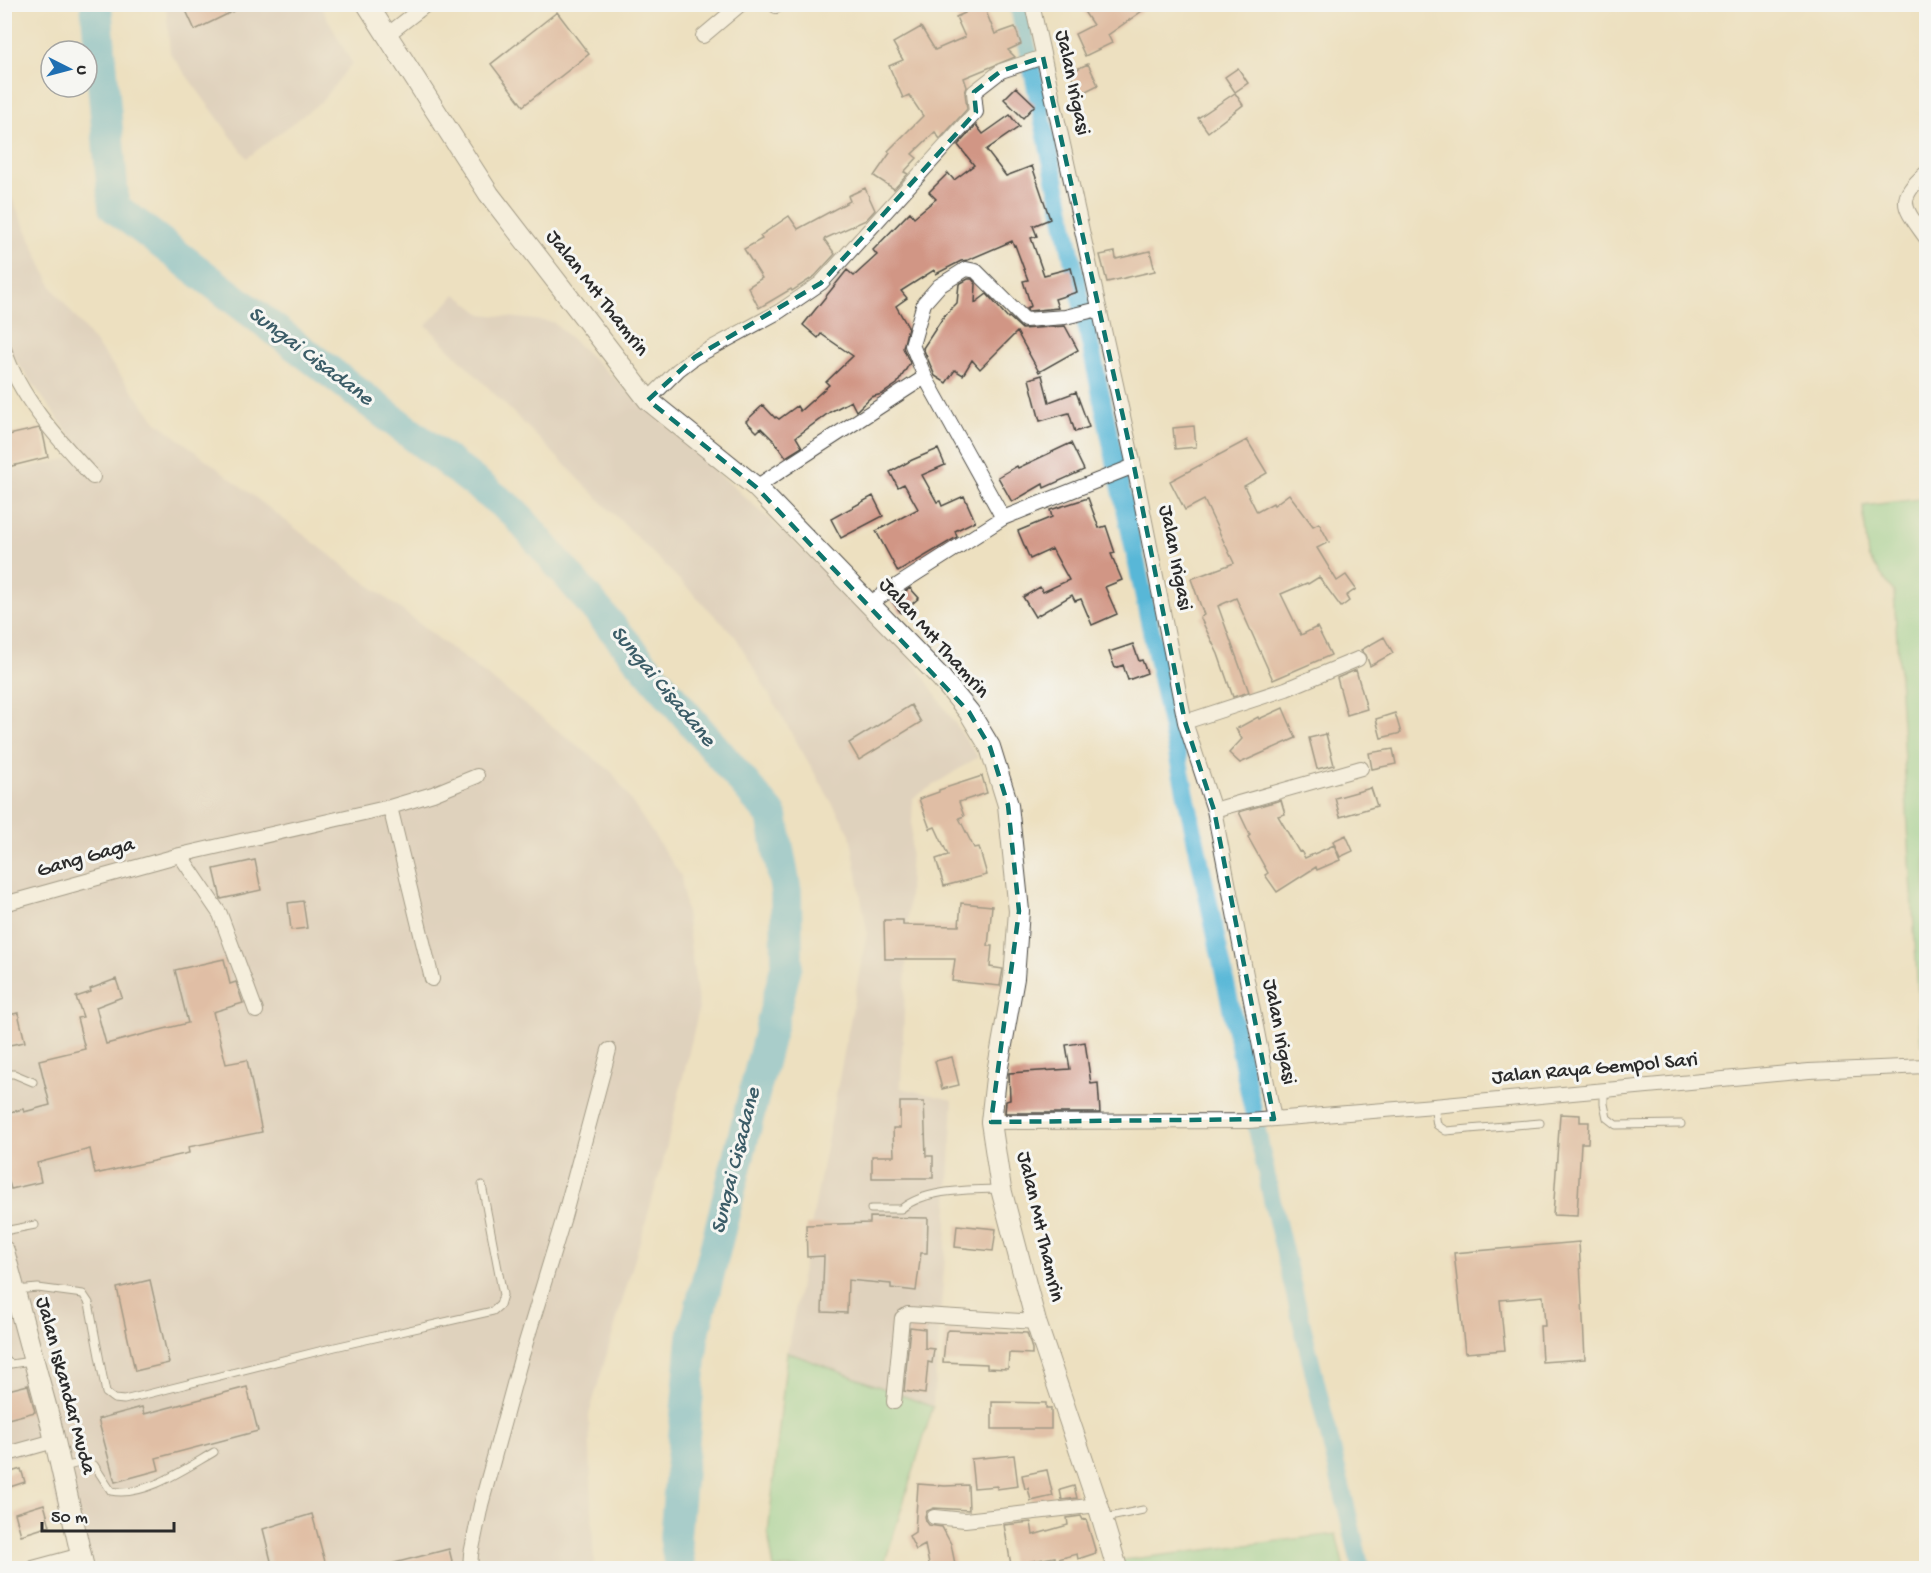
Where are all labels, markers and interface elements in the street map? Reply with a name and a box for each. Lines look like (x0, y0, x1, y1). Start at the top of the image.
street label: Jalan Irigasi (1048, 28, 1094, 138)
north arrow (39, 39, 99, 99)
text: U (70, 65, 90, 77)
street label: Jalan MH Thamrin (539, 226, 653, 362)
water label: Sungai Cisadane (242, 302, 379, 413)
street label: Jalan Irigasi (1152, 503, 1196, 613)
street label: Jalan MH Thamrin (872, 574, 994, 704)
water label: Sungai Cisadane (604, 621, 721, 754)
street label: Gang Gaga (34, 833, 139, 885)
street label: Jalan Irigasi (1256, 977, 1300, 1087)
street label: Jalan Raya Gempol Sari (1491, 1049, 1699, 1091)
water label: Sungai Cisadane (706, 1084, 768, 1237)
street label: Jalan MH Thamrin (1010, 1149, 1068, 1305)
street label: Jalan Iskandar Muda (28, 1295, 100, 1479)
scale bar (42, 1495, 174, 1533)
text: 50 m (51, 1508, 88, 1529)

